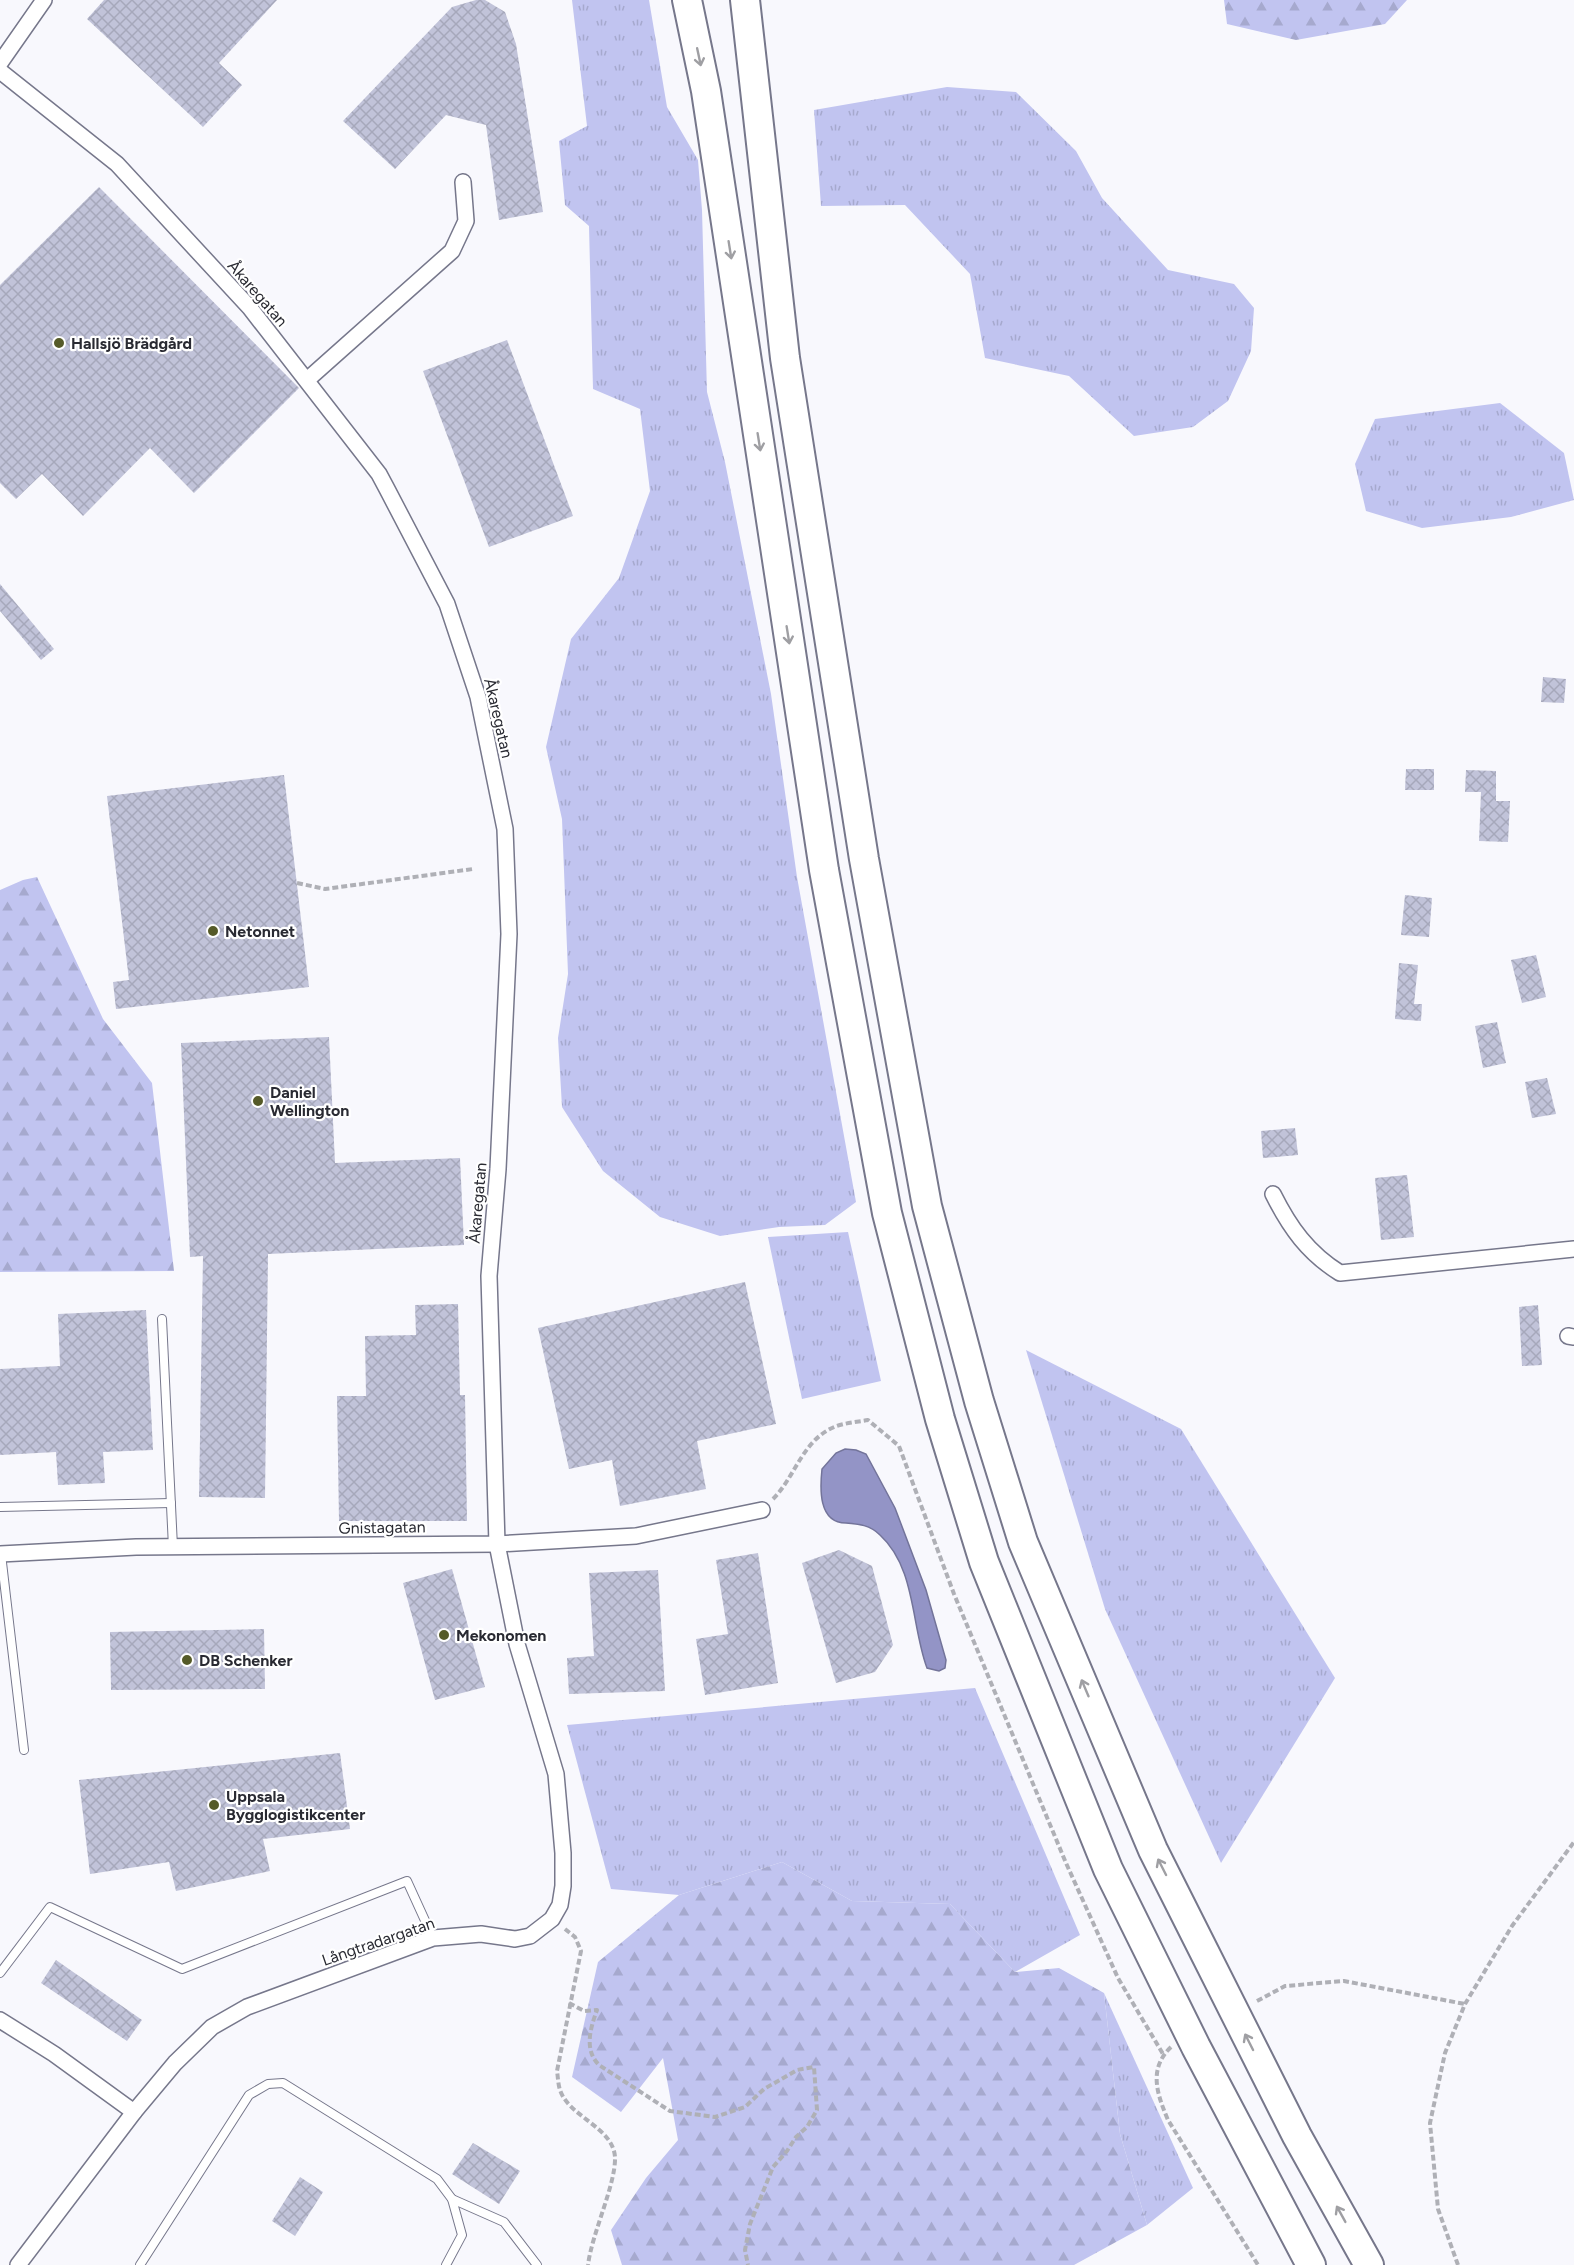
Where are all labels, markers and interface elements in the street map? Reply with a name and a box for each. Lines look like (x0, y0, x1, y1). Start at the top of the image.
one-way arrow (694, 47, 705, 66)
one-way arrow (725, 239, 736, 259)
street label: Åkaregatan (224, 256, 292, 330)
place label: Hallsjö Brädgård (71, 334, 192, 353)
marker: Hallsjö Brädgård (52, 336, 66, 350)
one-way arrow (754, 432, 765, 452)
one-way arrow (783, 625, 794, 645)
street label: Åkaregatan (480, 676, 517, 760)
place label: Netonnet (225, 922, 295, 941)
marker: Netonnet (206, 924, 220, 938)
place label: Daniel Wellington (270, 1083, 349, 1120)
marker: Daniel Wellington (251, 1094, 265, 1108)
street label: Åkaregatan (464, 1162, 491, 1244)
street label: Gnistagatan (338, 1517, 426, 1538)
place label: Mekonomen (456, 1626, 546, 1645)
marker: Mekonomen (437, 1628, 451, 1642)
place label: DB Schenker (199, 1651, 292, 1670)
marker: DB Schenker (180, 1653, 194, 1667)
one-way arrow (1079, 1680, 1090, 1698)
place label: Uppsala Bygglogistikcenter (226, 1787, 365, 1824)
marker: Uppsala Bygglogistikcenter (207, 1798, 221, 1812)
one-way arrow (1155, 1859, 1167, 1877)
street label: Långtradargatan (319, 1913, 437, 1970)
one-way arrow (1243, 2033, 1255, 2051)
one-way arrow (1335, 2206, 1347, 2223)

